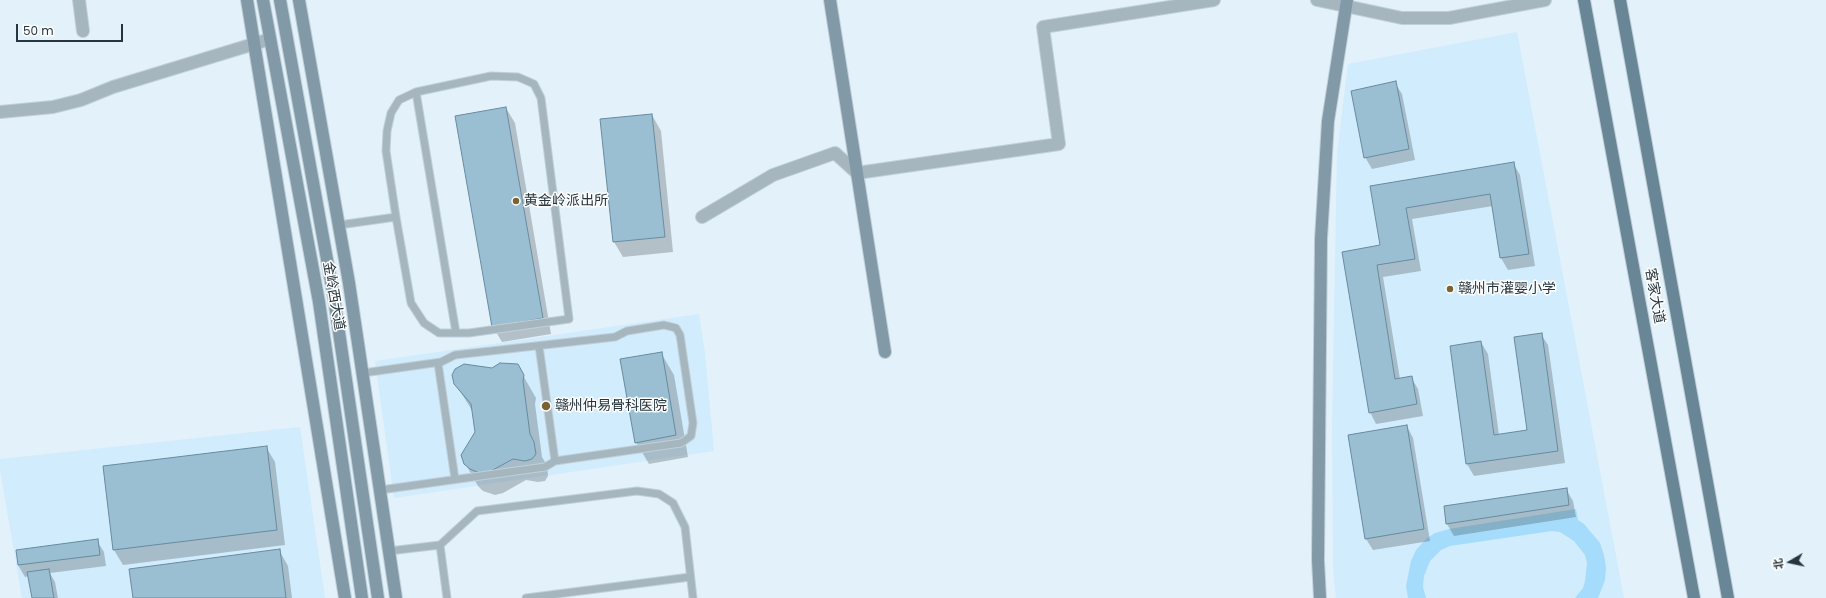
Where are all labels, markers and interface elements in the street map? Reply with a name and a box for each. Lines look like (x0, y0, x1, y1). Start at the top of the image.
scale bar (18, 16, 125, 42)
text: 50 m (23, 22, 54, 39)
place label: 黄金岭派出所 (524, 193, 608, 209)
marker: 黄金岭派出所 (511, 196, 521, 206)
street label: 金岭西大道 (319, 260, 347, 332)
street label: 客家大道 (1641, 267, 1667, 325)
place label: 赣州市灌婴小学 (1458, 281, 1556, 297)
marker: 赣州市灌婴小学 (1445, 284, 1455, 294)
place label: 赣州仲易骨科医院 (555, 398, 667, 414)
marker: 赣州仲易骨科医院 (540, 400, 552, 412)
north arrow (1770, 542, 1810, 582)
text: 北 (1769, 557, 1787, 571)

